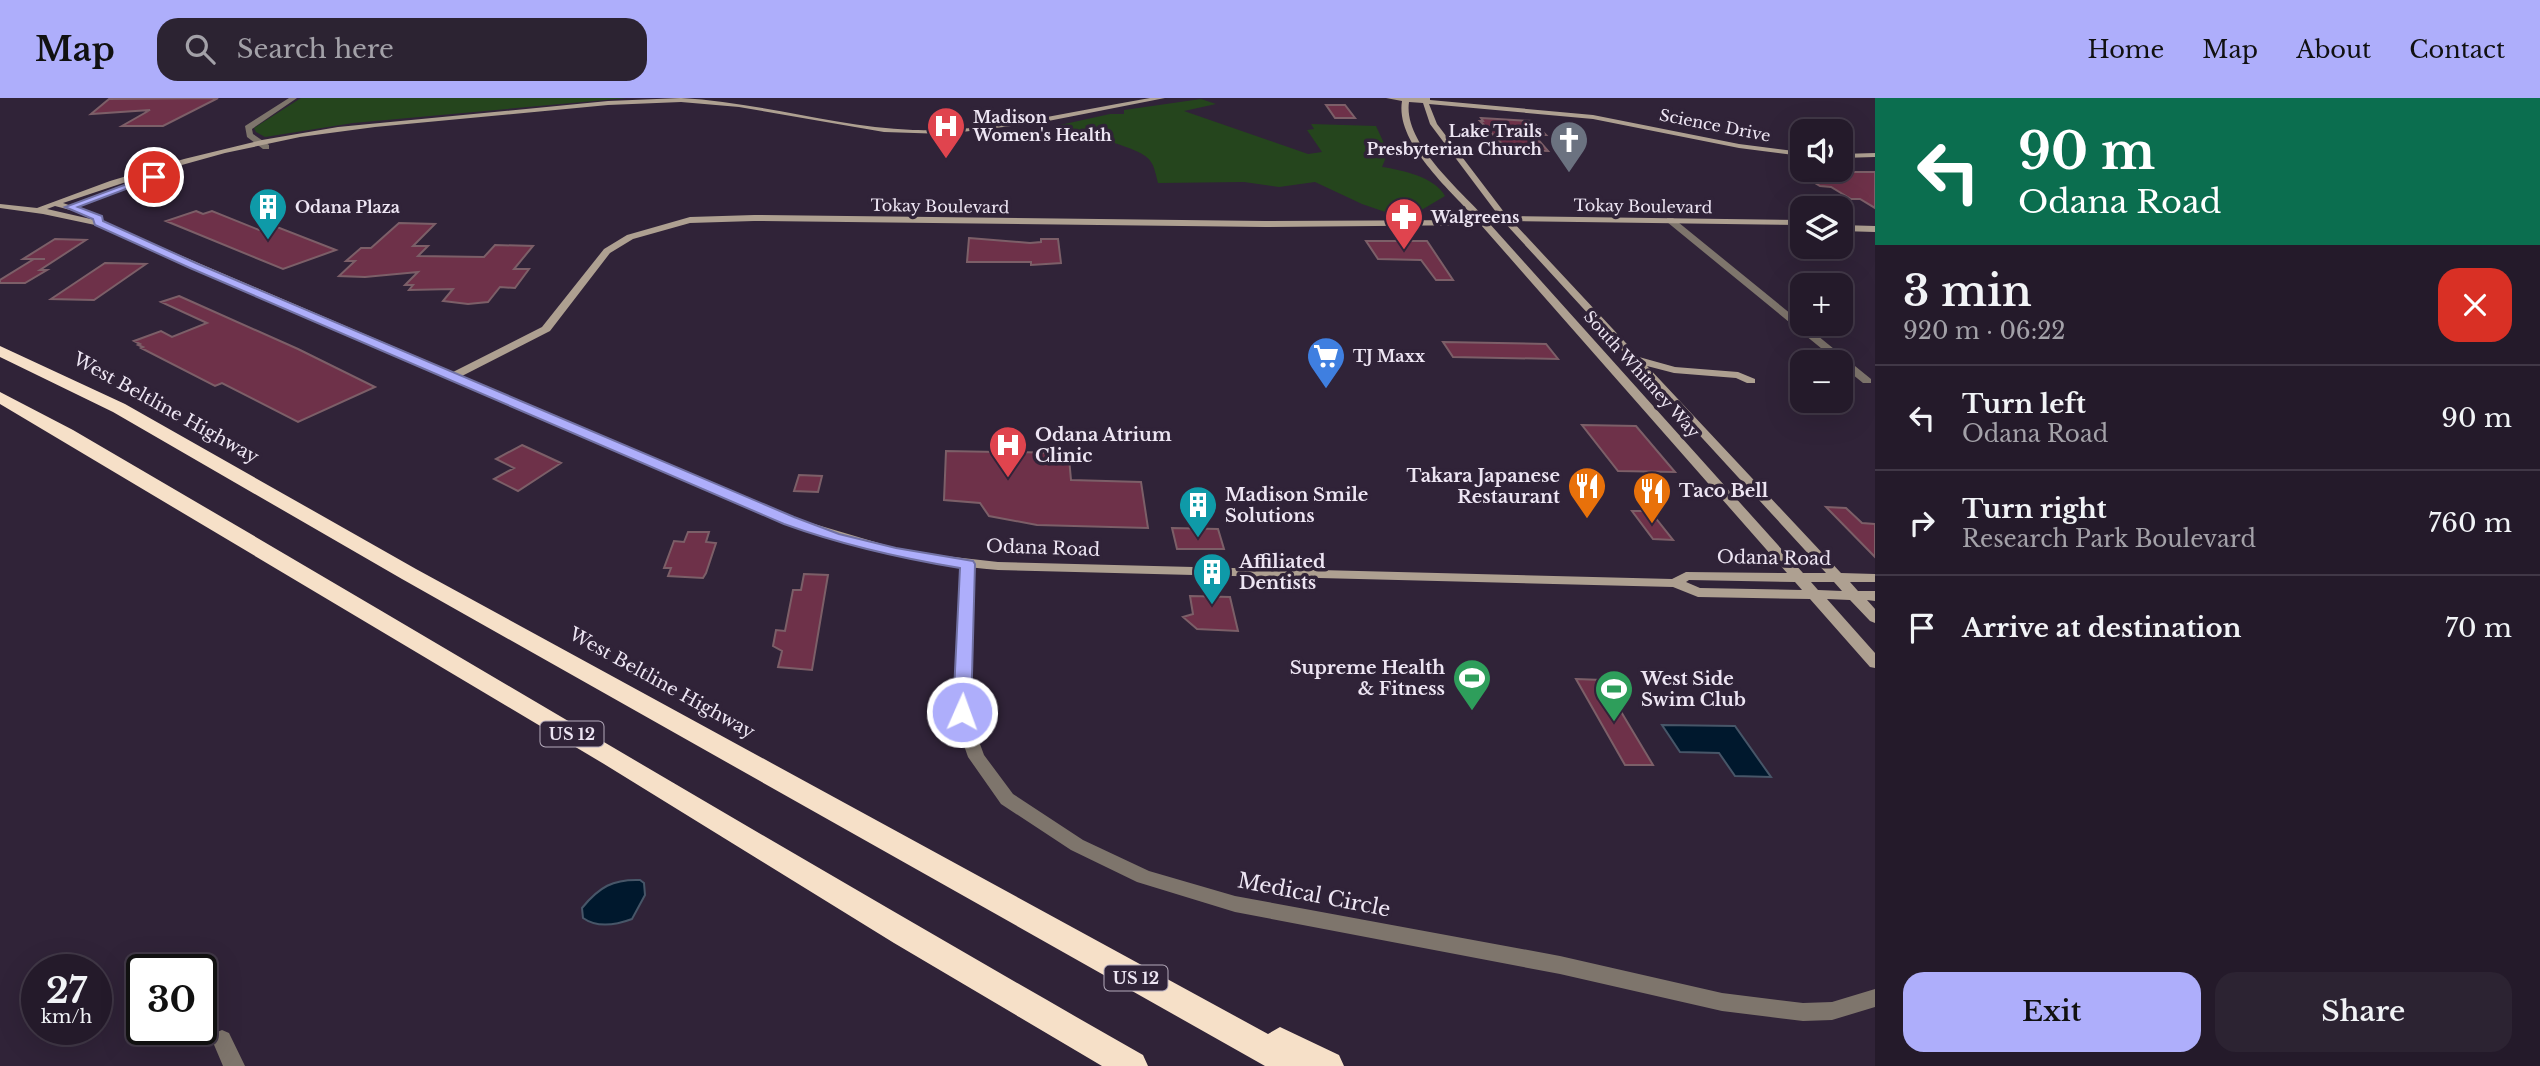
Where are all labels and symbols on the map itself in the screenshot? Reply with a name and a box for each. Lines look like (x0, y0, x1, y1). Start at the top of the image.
street label: Science Drive (1658, 104, 1772, 146)
hospital icon: Madison Women's Health (925, 105, 967, 160)
place label: Madison Women's Health (972, 107, 1112, 145)
church icon: Lake Trails Presbyterian Church (1548, 119, 1590, 174)
place label: Lake Trails Presbyterian Church (1367, 121, 1543, 159)
pin (124, 147, 184, 207)
building icon: Odana Plaza (247, 186, 289, 241)
street label: Tokay Boulevard (871, 195, 1010, 217)
street label: Tokay Boulevard (1574, 195, 1713, 217)
pharmacy icon: Walgreens (1383, 196, 1425, 251)
place label: Odana Plaza (295, 197, 400, 217)
place label: Walgreens (1430, 207, 1520, 227)
street label: South Whitney Way (1580, 306, 1705, 442)
supermarket icon: TJ Maxx (1305, 335, 1347, 390)
place label: TJ Maxx (1353, 346, 1426, 366)
street label: West Beltline Highway (69, 347, 263, 468)
hospital icon: Odana Atrium Clinic (987, 424, 1029, 479)
place label: Odana Atrium Clinic (1035, 424, 1172, 467)
place label: Takara Japanese Restaurant (1406, 465, 1560, 508)
restaurant icon: Takara Japanese Restaurant (1566, 465, 1608, 520)
restaurant icon: Taco Bell (1631, 470, 1673, 525)
place label: Taco Bell (1679, 480, 1769, 502)
building icon: Madison Smile Solutions (1177, 484, 1219, 539)
place label: Madison Smile Solutions (1225, 484, 1368, 527)
street label: Odana Road (985, 535, 1101, 561)
street label: Odana Road (1717, 546, 1831, 570)
building icon: Affiliated Dentists (1191, 551, 1233, 606)
place label: Affiliated Dentists (1238, 551, 1326, 594)
street label: West Beltline Highway (565, 622, 759, 743)
place label: Supreme Health & Fitness (1290, 657, 1445, 700)
sports icon: Supreme Health & Fitness (1451, 657, 1493, 712)
sports icon: West Side Swim Club (1593, 668, 1635, 723)
place label: West Side Swim Club (1640, 668, 1746, 711)
position arrow (925, 675, 999, 749)
road number: US 12 (540, 722, 604, 747)
street label: Medical Circle (1235, 867, 1393, 923)
speed limit sign: 30 (126, 954, 217, 1045)
road number: US 12 (1104, 965, 1168, 990)

